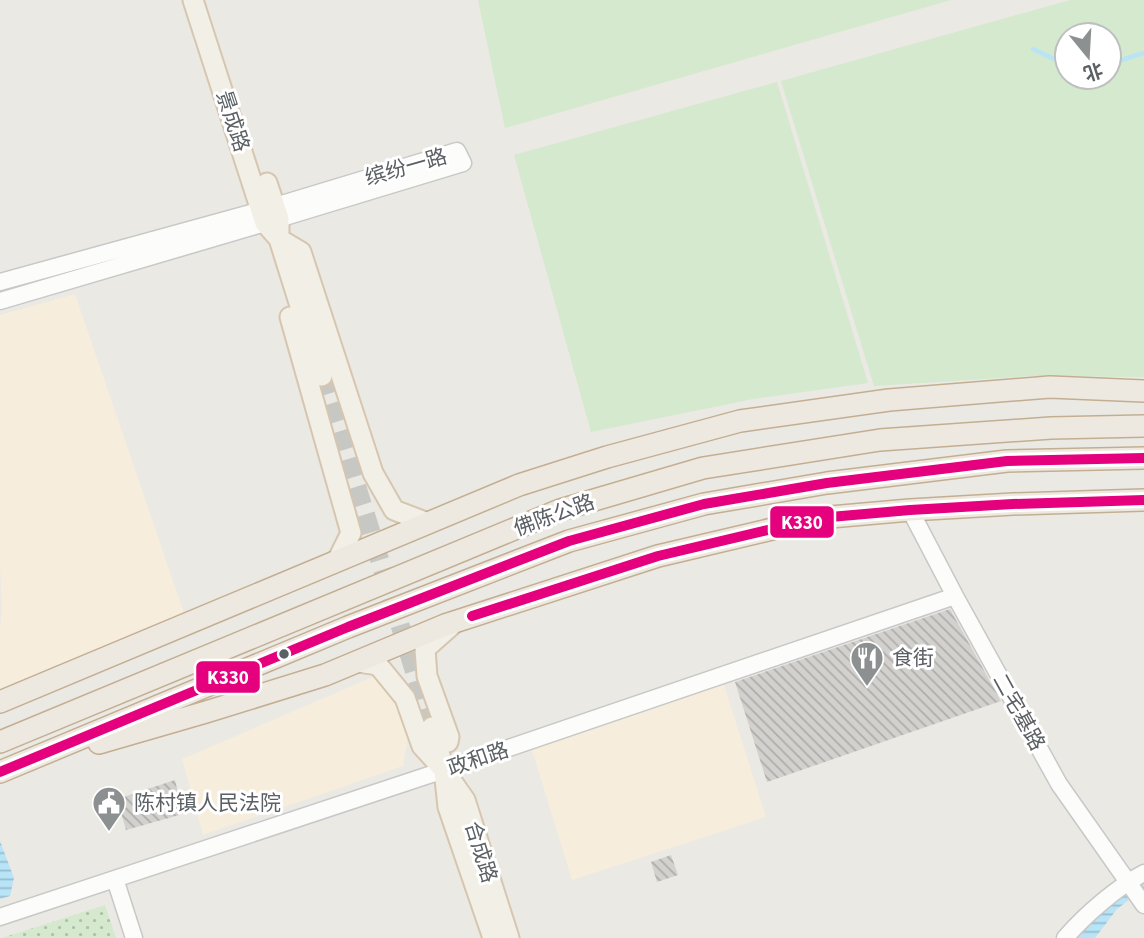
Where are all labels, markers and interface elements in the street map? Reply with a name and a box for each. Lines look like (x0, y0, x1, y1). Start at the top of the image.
north arrow (1053, 21, 1123, 91)
text: 北 (1080, 55, 1106, 87)
street label: 景成路 (209, 86, 257, 156)
street label: 缤纷一路 (361, 141, 451, 193)
street label: 佛陈公路 (509, 487, 599, 543)
line badge: K330 (769, 505, 835, 539)
text: K330 (781, 510, 823, 537)
restaurant icon: 食街 (848, 639, 886, 688)
place label: 食街 (892, 643, 934, 673)
unlabelled marker (277, 647, 291, 661)
line badge: K330 (195, 660, 261, 694)
text: K330 (207, 665, 249, 692)
street label: 二宅基路 (986, 668, 1052, 756)
street label: 政和路 (443, 735, 513, 783)
public building icon: 陈村镇人民法院 (90, 784, 128, 833)
place label: 陈村镇人民法院 (134, 788, 281, 818)
street label: 合成路 (457, 817, 505, 887)

